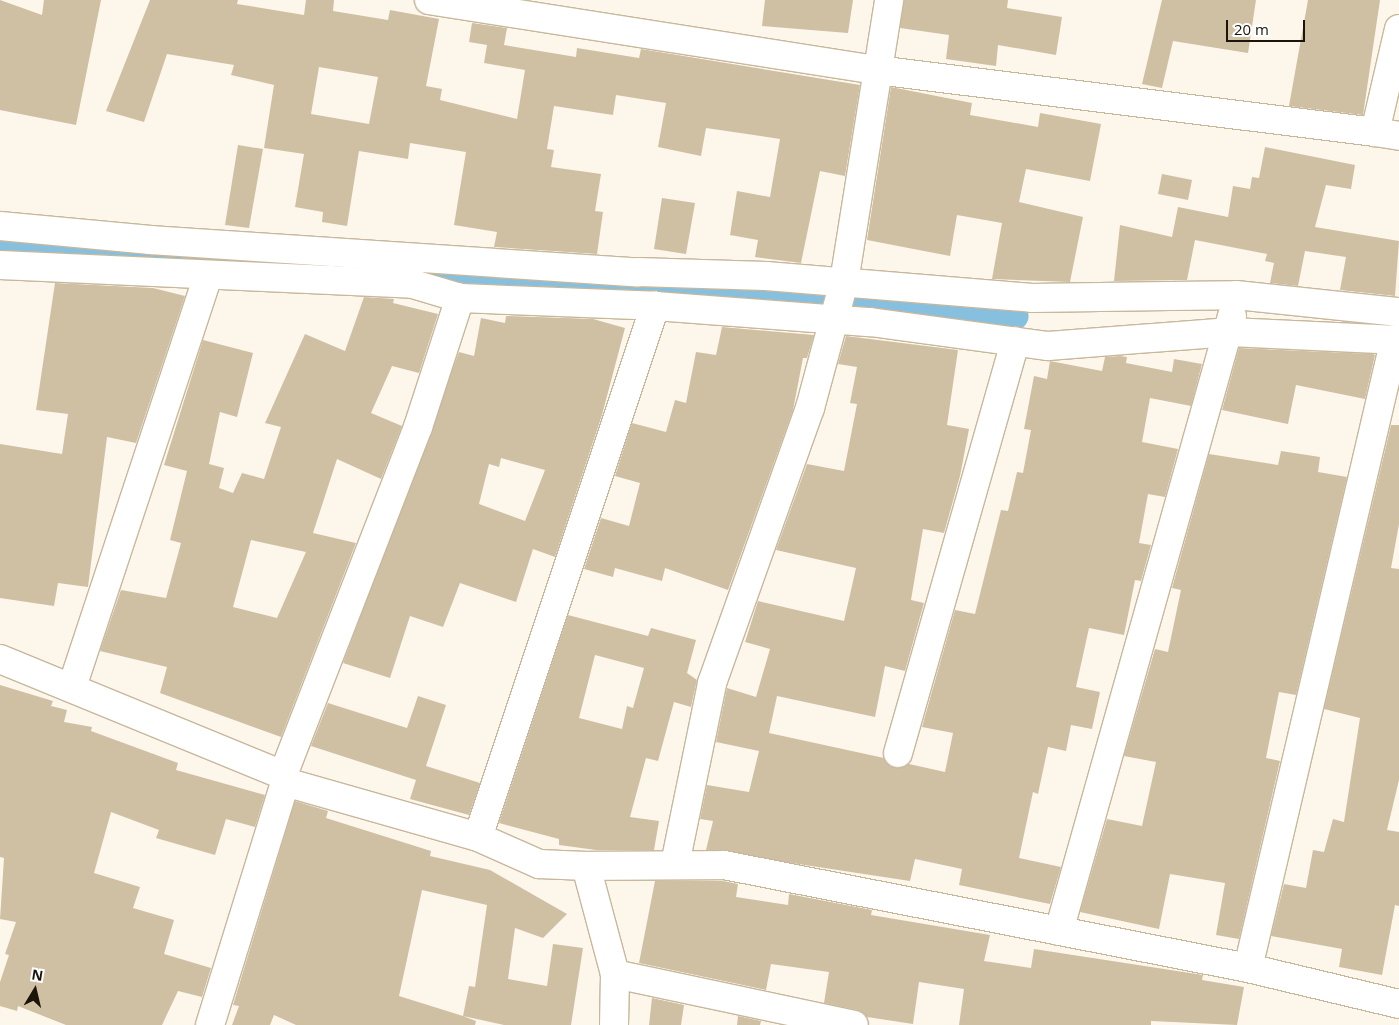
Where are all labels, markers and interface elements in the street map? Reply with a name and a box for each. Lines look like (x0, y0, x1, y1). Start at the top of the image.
scale bar (1229, 10, 1308, 42)
text: 20 m (1234, 19, 1269, 39)
text: N (30, 964, 45, 985)
north arrow (10, 965, 60, 1015)

